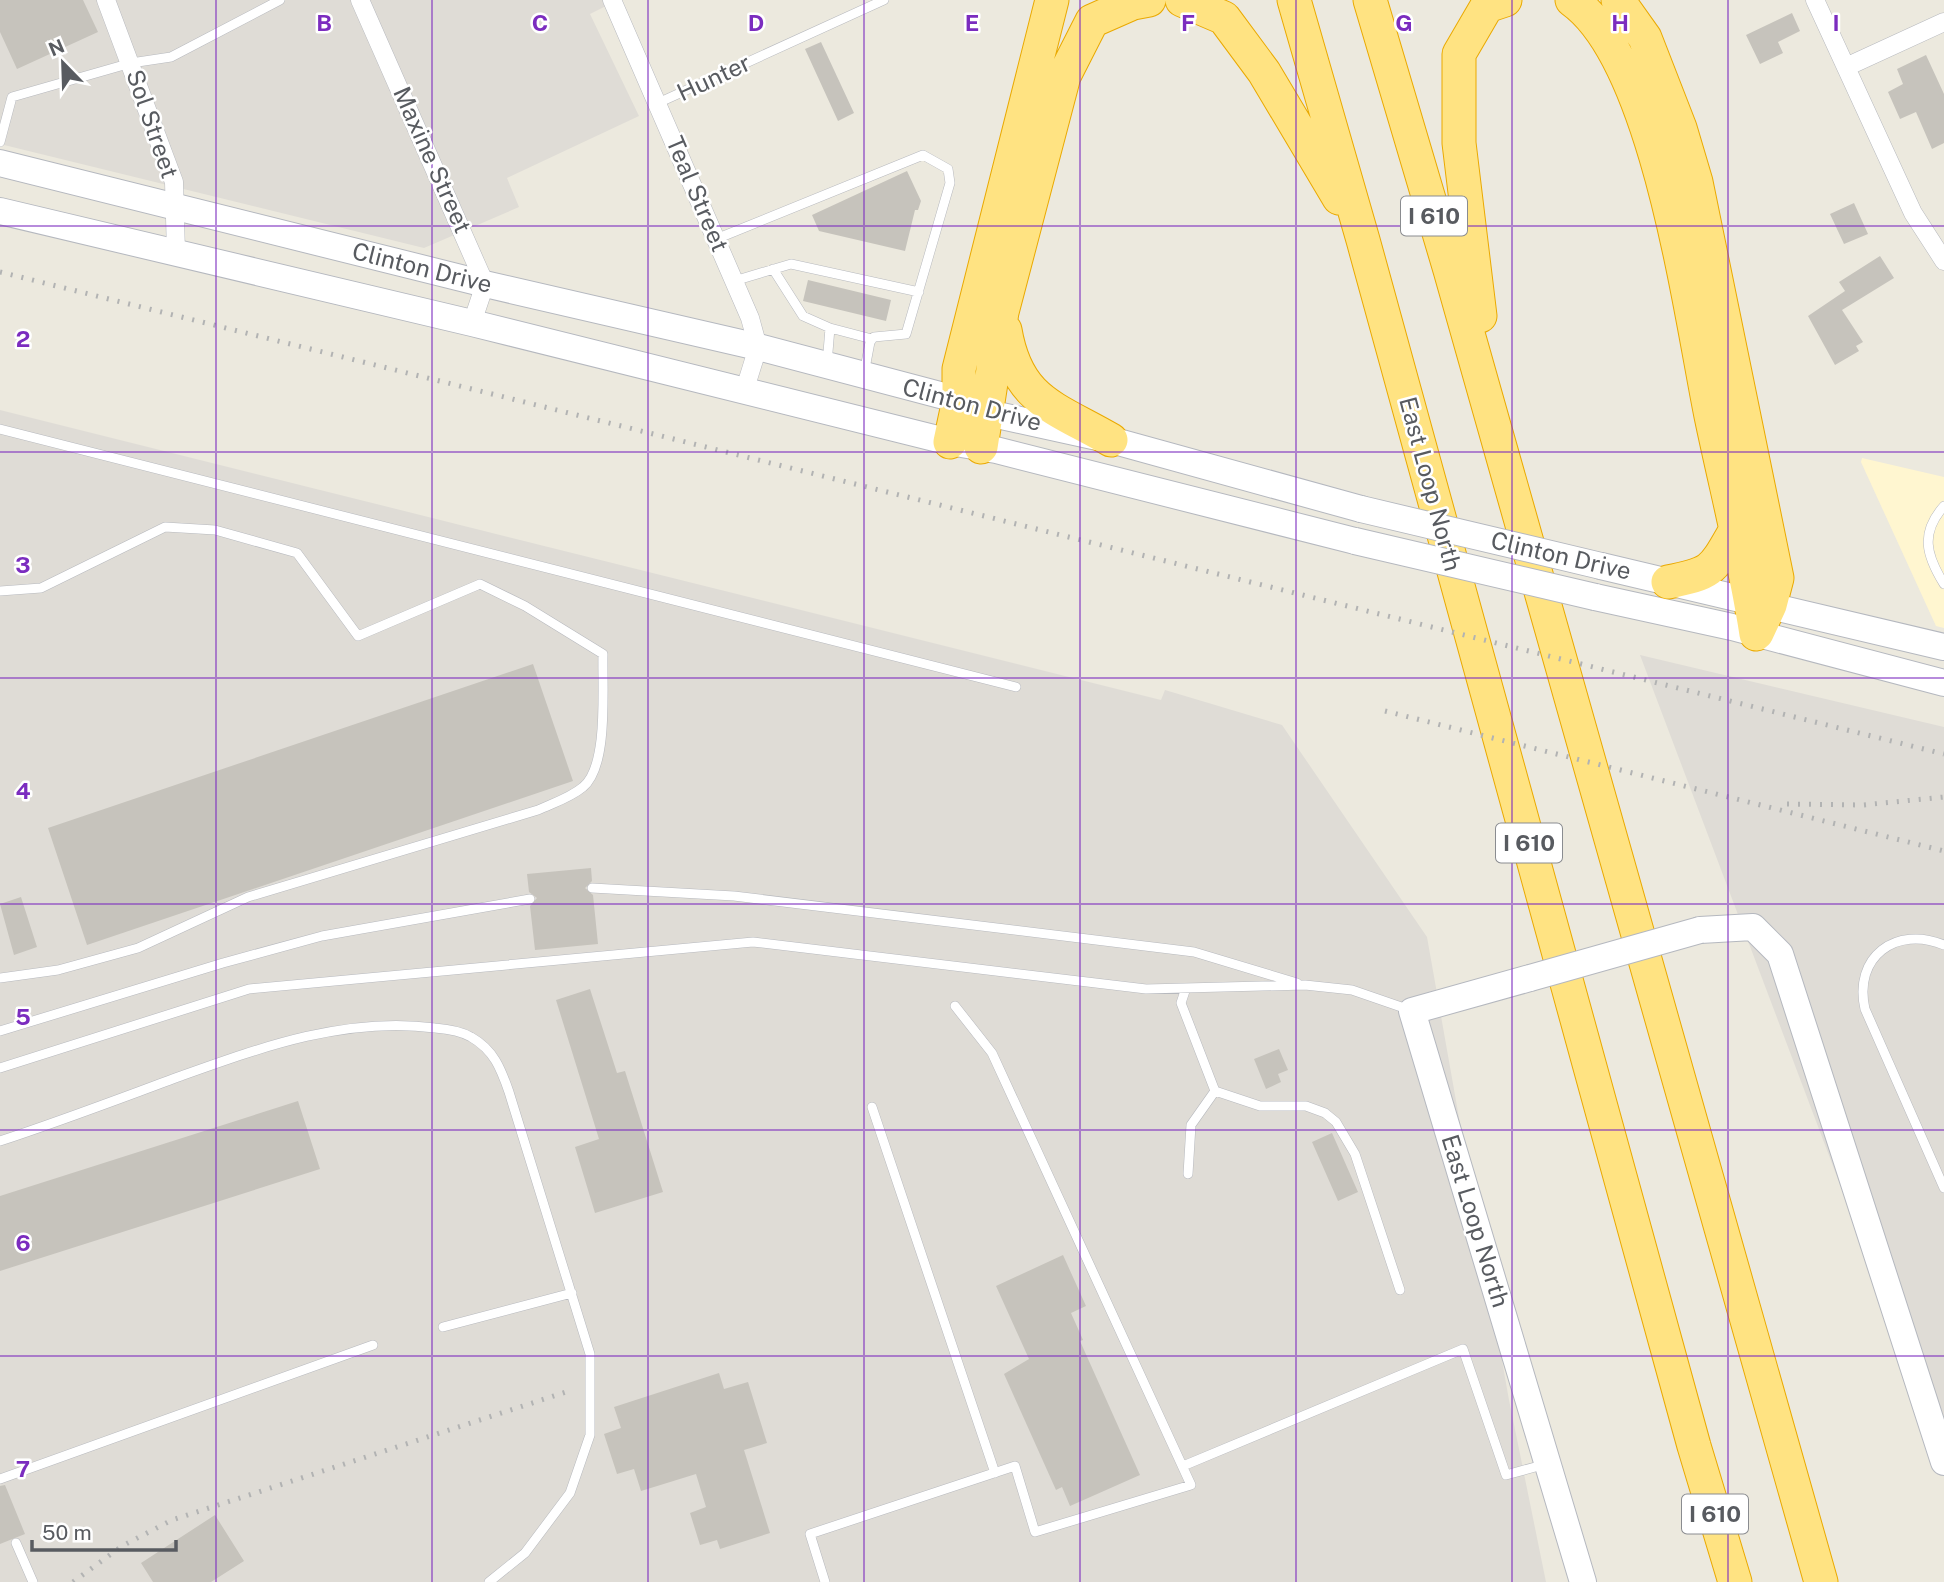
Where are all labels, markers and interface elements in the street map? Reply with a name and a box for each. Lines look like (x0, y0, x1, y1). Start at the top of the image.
text: B (316, 9, 332, 36)
text: C (532, 9, 548, 36)
text: D (748, 9, 764, 36)
text: E (965, 9, 979, 36)
text: F (1181, 9, 1195, 36)
text: G (1395, 9, 1413, 36)
text: H (1611, 9, 1629, 36)
text: I (1832, 9, 1840, 36)
north arrow (28, 28, 98, 98)
text: N (45, 34, 67, 60)
street label: Hunter (672, 48, 755, 106)
street label: Sol Street (121, 66, 185, 182)
street label: Maxine Street (388, 82, 478, 237)
street label: Teal Street (661, 132, 735, 255)
road number: I 610 (1401, 196, 1467, 236)
street label: Clinton Drive (350, 236, 495, 298)
text: 2 (16, 325, 30, 352)
street label: Clinton Drive (900, 372, 1045, 436)
street label: East Loop North (1394, 394, 1468, 574)
street label: Clinton Drive (1488, 525, 1634, 585)
text: 3 (15, 551, 31, 578)
text: 4 (15, 777, 31, 804)
road number: I 610 (1496, 824, 1562, 862)
text: 5 (15, 1003, 31, 1030)
street label: East Loop North (1436, 1131, 1516, 1310)
text: 6 (15, 1229, 31, 1256)
text: 7 (16, 1455, 30, 1482)
road number: I 610 (1682, 1494, 1748, 1534)
scale bar (32, 1508, 175, 1552)
text: 50 m (42, 1520, 92, 1545)

